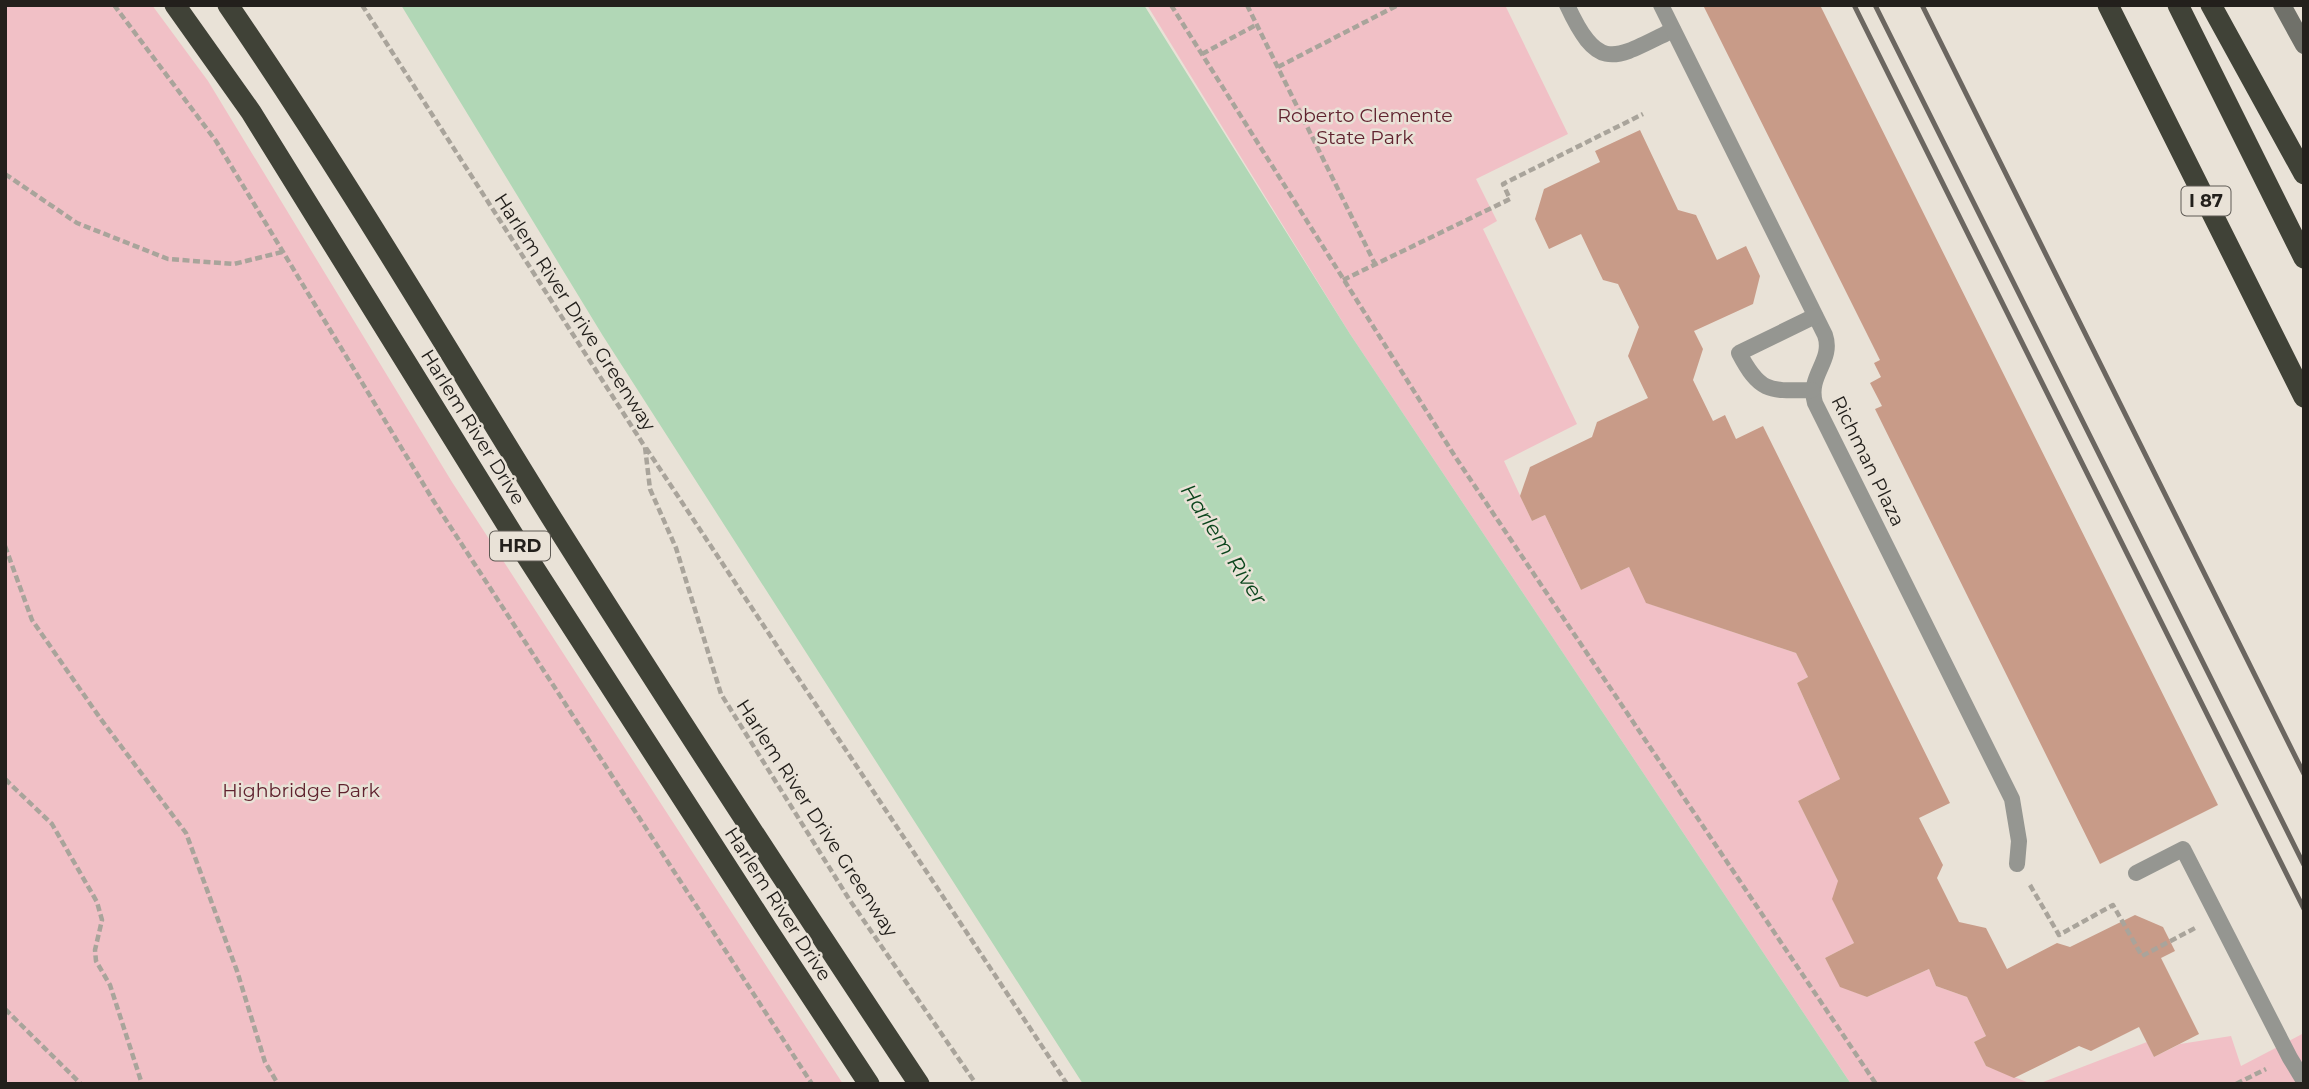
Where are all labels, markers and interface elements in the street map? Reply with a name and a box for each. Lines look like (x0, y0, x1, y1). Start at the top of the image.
park label: Roberto Clemente State Park (1277, 104, 1453, 149)
road number: I 87 (2182, 186, 2230, 216)
street label: Harlem River Drive Greenway (489, 189, 661, 436)
street label: Harlem River Drive (416, 345, 530, 509)
street label: Richman Plaza (1826, 392, 1910, 530)
water label: Harlem River (1176, 479, 1273, 609)
road number: HRD (490, 532, 550, 560)
street label: Harlem River Drive Greenway (732, 695, 902, 941)
park label: Highbridge Park (222, 779, 380, 802)
street label: Harlem River Drive (720, 823, 836, 985)

